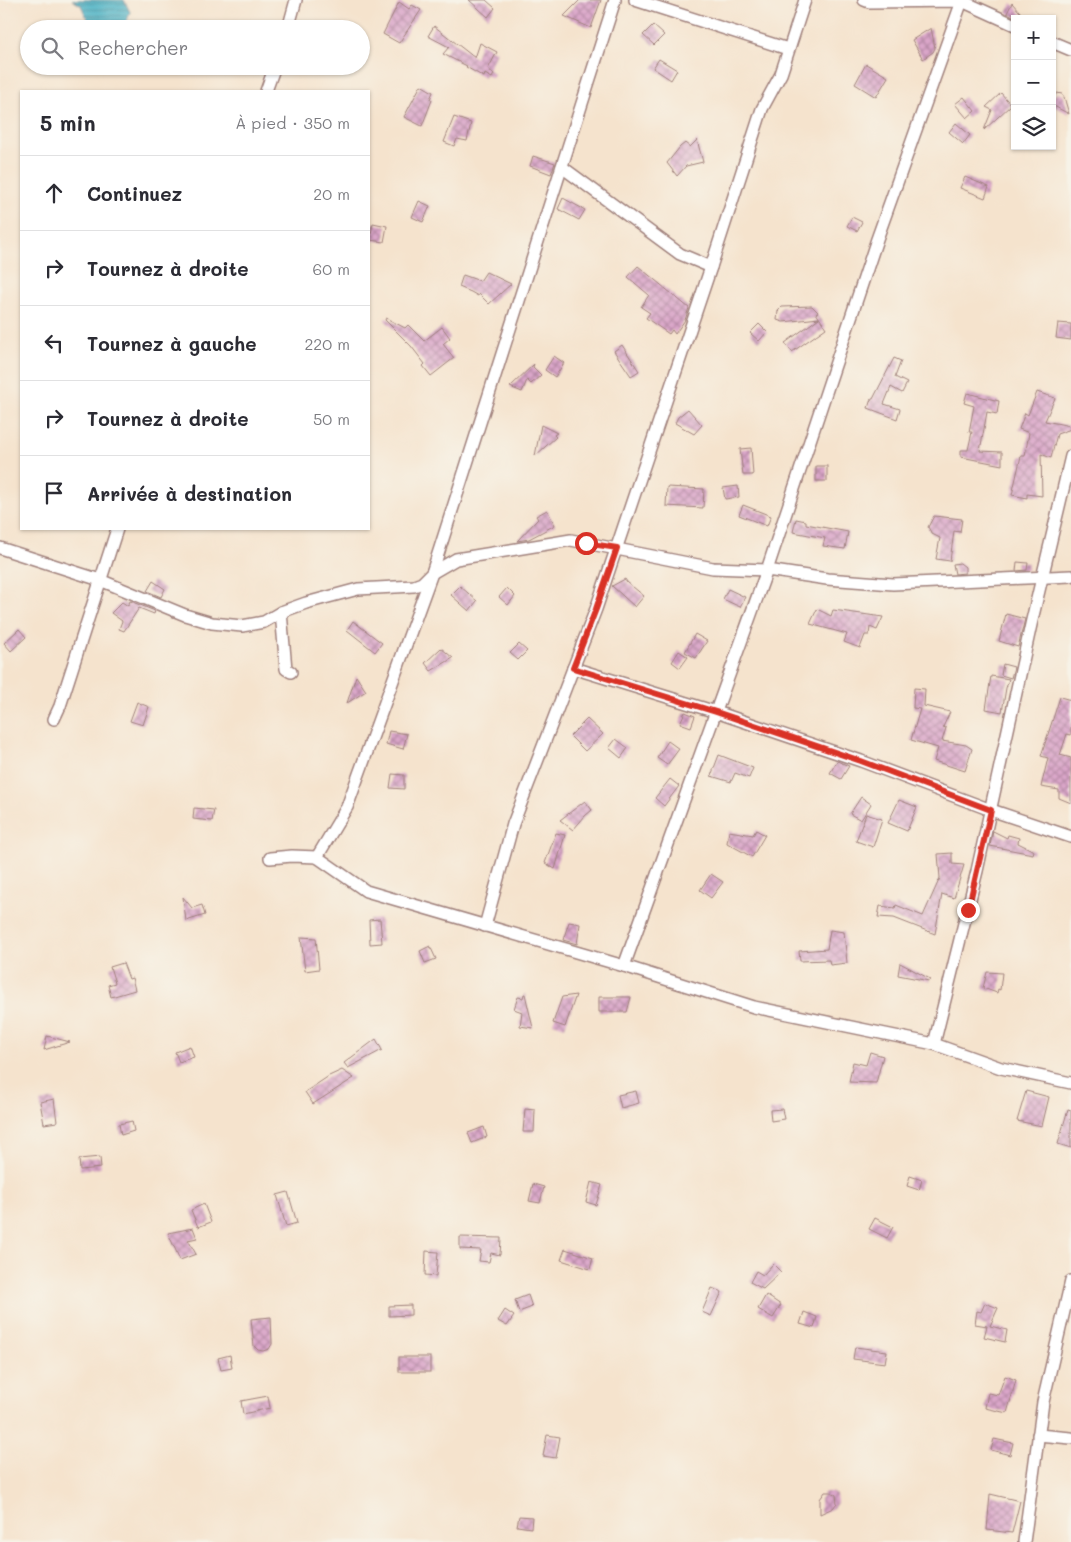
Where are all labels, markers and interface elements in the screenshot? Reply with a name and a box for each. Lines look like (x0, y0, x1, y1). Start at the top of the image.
map controls (1011, 15, 1056, 150)
button: + (1011, 15, 1056, 60)
search box (20, 20, 370, 75)
icon: search (38, 34, 66, 62)
text: Rechercher (78, 35, 188, 60)
button: − (1011, 60, 1056, 105)
button: layers (1011, 105, 1056, 150)
text: 5 min (40, 109, 96, 136)
text: À pied · 350 m (235, 112, 350, 133)
icon: ahead (40, 179, 68, 207)
text: Continuez (87, 181, 182, 206)
text: 20 m (313, 183, 350, 204)
icon: right (40, 254, 68, 282)
text: Tournez à droite (87, 256, 249, 281)
text: 60 m (313, 258, 350, 279)
icon: left (40, 329, 68, 357)
text: Tournez à gauche (87, 331, 256, 356)
text: 220 m (304, 333, 350, 354)
icon: right (40, 404, 68, 432)
text: Tournez à droite (87, 406, 249, 431)
text: 50 m (313, 408, 350, 429)
icon: arrive (40, 479, 68, 507)
text: Arrivée à destination (87, 481, 292, 506)
route start (575, 532, 598, 555)
route end (957, 899, 980, 922)

